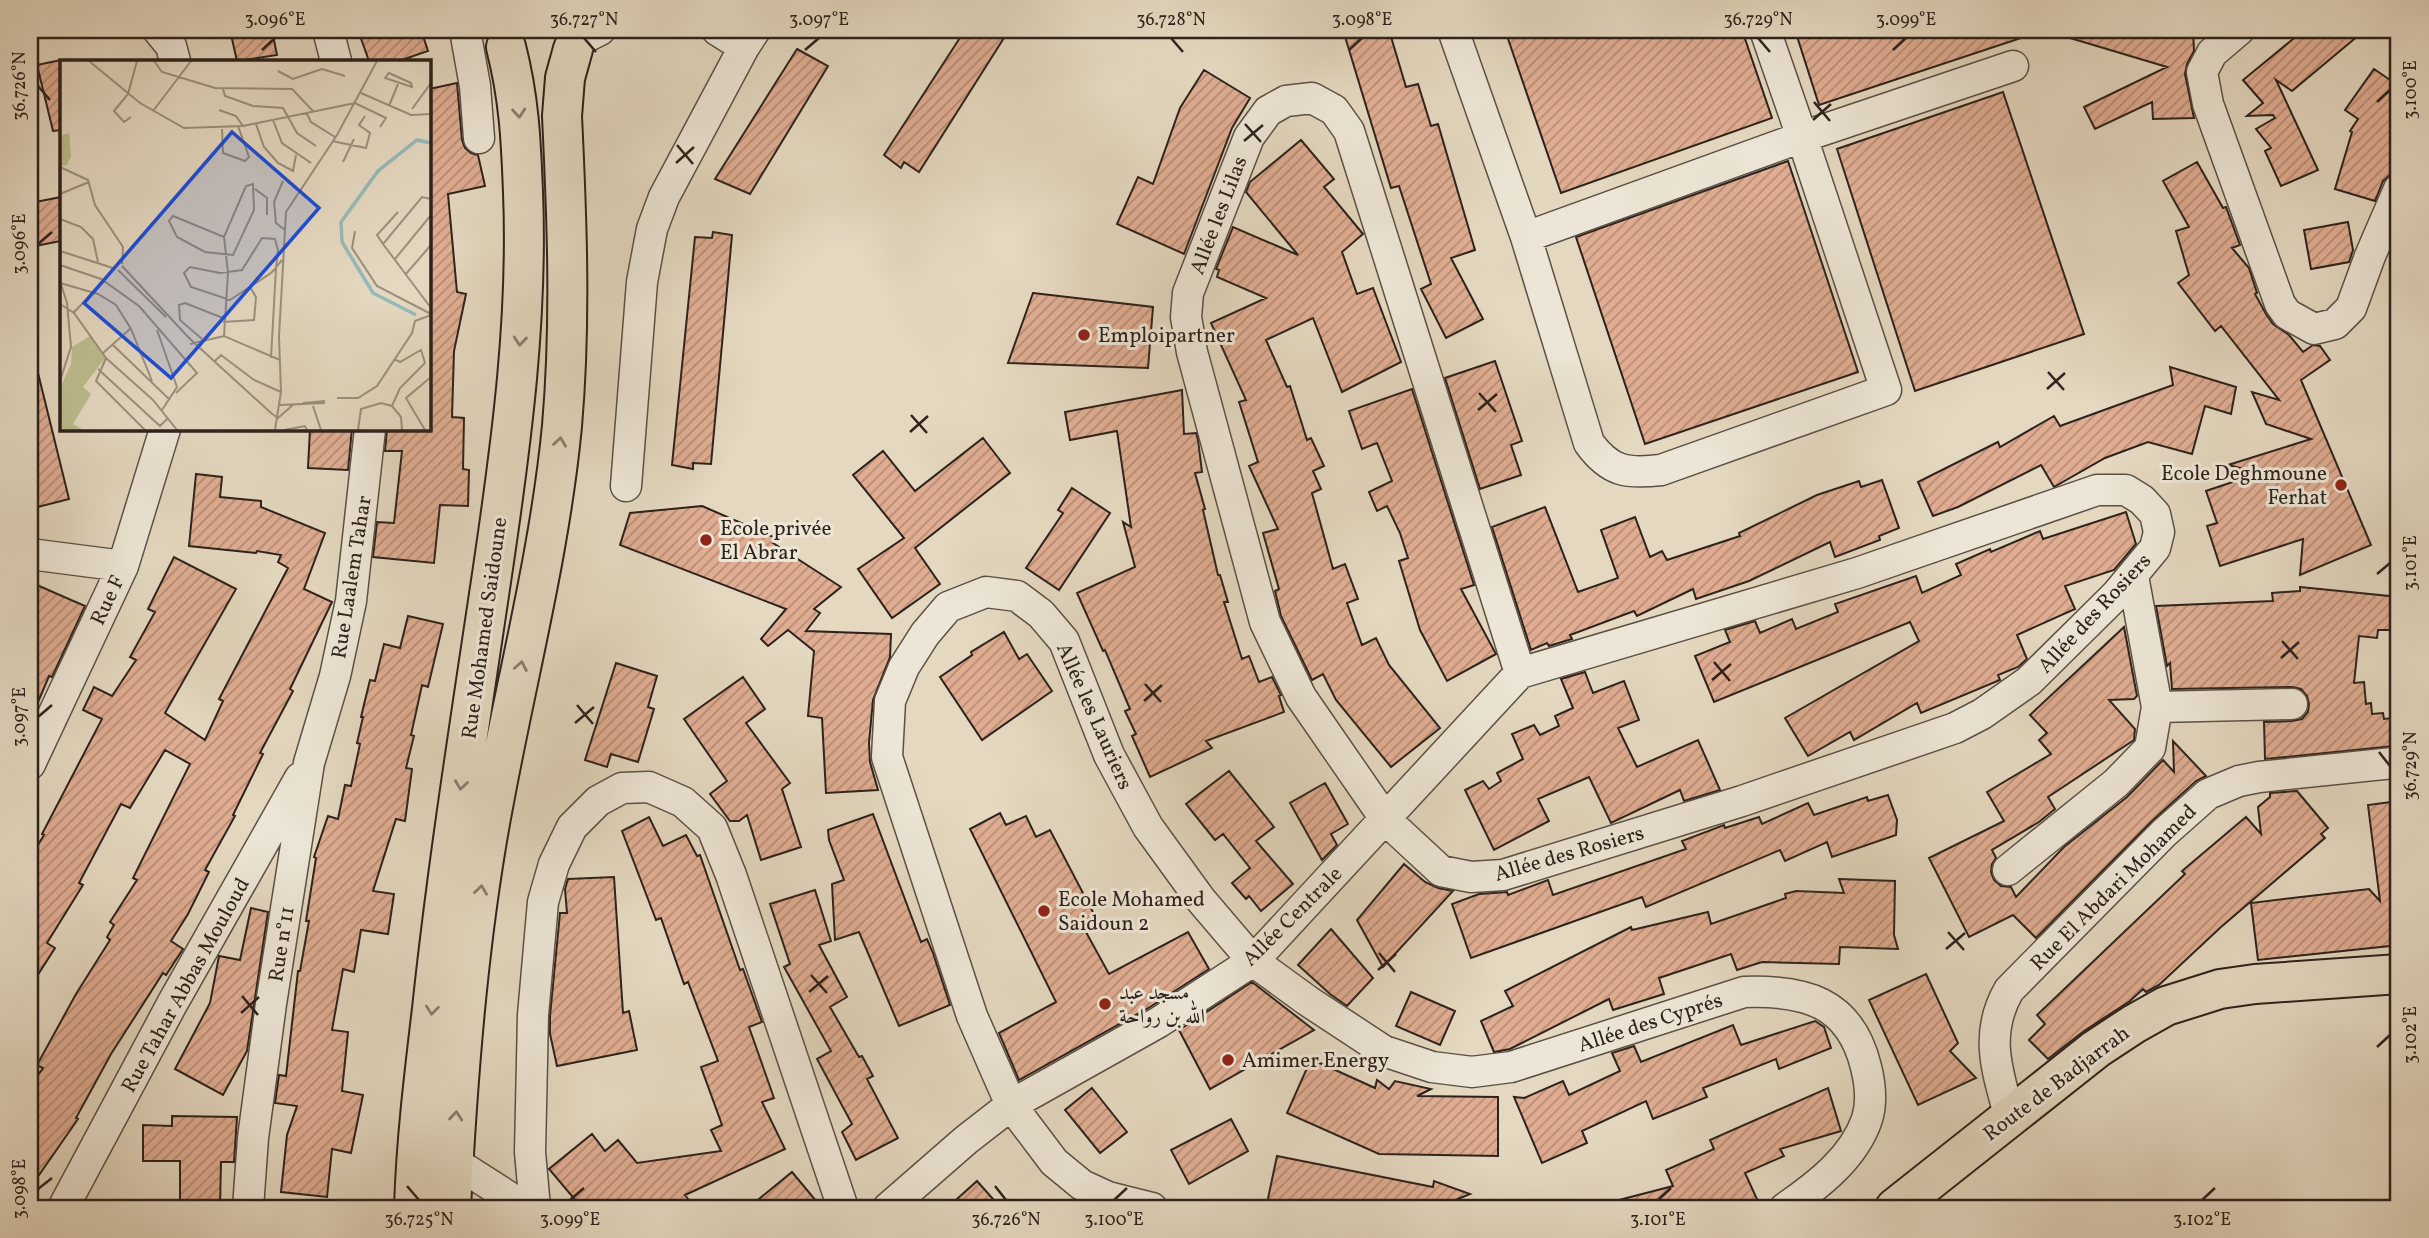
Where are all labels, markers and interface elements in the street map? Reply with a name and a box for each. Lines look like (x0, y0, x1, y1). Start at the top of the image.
text: 3.096°E (244, 8, 306, 33)
text: 36.727°N (550, 8, 618, 33)
text: 3.097°E (789, 8, 849, 33)
text: 36.728°N (1136, 8, 1206, 33)
text: 3.098°E (1332, 8, 1392, 33)
text: 36.729°N (1723, 8, 1793, 33)
text: 3.099°E (1876, 8, 1936, 33)
text: 36.726°N (8, 51, 33, 121)
inset map (60, 60, 430, 430)
text: 3.100°E (2399, 60, 2424, 120)
one-way arrow (511, 108, 526, 119)
street label: Allée les Lilas (1184, 152, 1255, 279)
text: 3.096°E (8, 213, 33, 275)
place label: Emploipartner (1098, 322, 1235, 351)
marker: Emploipartner (1076, 327, 1092, 343)
one-way arrow (513, 335, 528, 346)
one-way arrow (552, 436, 567, 447)
place label: Ecole Deghmoune Ferhat (2161, 460, 2327, 513)
marker: Ecole Deghmoune Ferhat (2333, 477, 2349, 493)
street label: Rue Laalem Tahar (325, 493, 380, 661)
street label: Rue Mohamed Saidoune (456, 515, 515, 741)
place label: Ecole privée El Abrar (720, 515, 831, 568)
marker: Ecole privée El Abrar (698, 532, 714, 548)
text: 3.101°E (2399, 535, 2424, 591)
street label: Allée des Rosiers (2032, 548, 2158, 680)
street label: Rue F (84, 571, 133, 630)
street label: Allée les Lauriers (1048, 639, 1139, 795)
one-way arrow (513, 660, 528, 672)
text: 3.097°E (8, 687, 33, 747)
text: 36.729°N (2399, 731, 2424, 801)
one-way arrow (454, 779, 469, 790)
street label: Rue El Abdari Mohamed (2024, 798, 2204, 978)
street label: Allée des Rosiers (1491, 819, 1648, 890)
street label: Allée Centrale (1237, 861, 1349, 973)
street label: Rue Tahar Abbas Mouloud (115, 873, 258, 1098)
one-way arrow (473, 884, 488, 895)
place label: Ecole Mohamed Saidoun 2 (1058, 886, 1205, 939)
marker: Ecole Mohamed Saidoun 2 (1036, 903, 1052, 919)
street label: Rue n°11 (262, 904, 303, 984)
place label: مسجد عبد الله بن رواحة (1119, 979, 1205, 1032)
street label: Allée des Cyprés (1574, 986, 1726, 1060)
marker: مسجد عبد الله بن رواحة (1097, 996, 1113, 1012)
one-way arrow (424, 1004, 439, 1016)
text: 3.102°E (2399, 1006, 2424, 1064)
street label: Route de Badjarrah (1978, 1019, 2136, 1149)
place label: Amimer Energy (1242, 1047, 1390, 1076)
marker: Amimer Energy (1220, 1052, 1236, 1068)
one-way arrow (448, 1110, 463, 1121)
text: 3.098°E (8, 1159, 33, 1219)
text: 36.725°N (384, 1208, 454, 1233)
text: 3.099°E (540, 1208, 600, 1233)
text: 36.726°N (971, 1208, 1041, 1233)
text: 3.100°E (1084, 1208, 1144, 1233)
text: 3.101°E (1630, 1208, 1686, 1233)
text: 3.102°E (2173, 1208, 2231, 1233)

